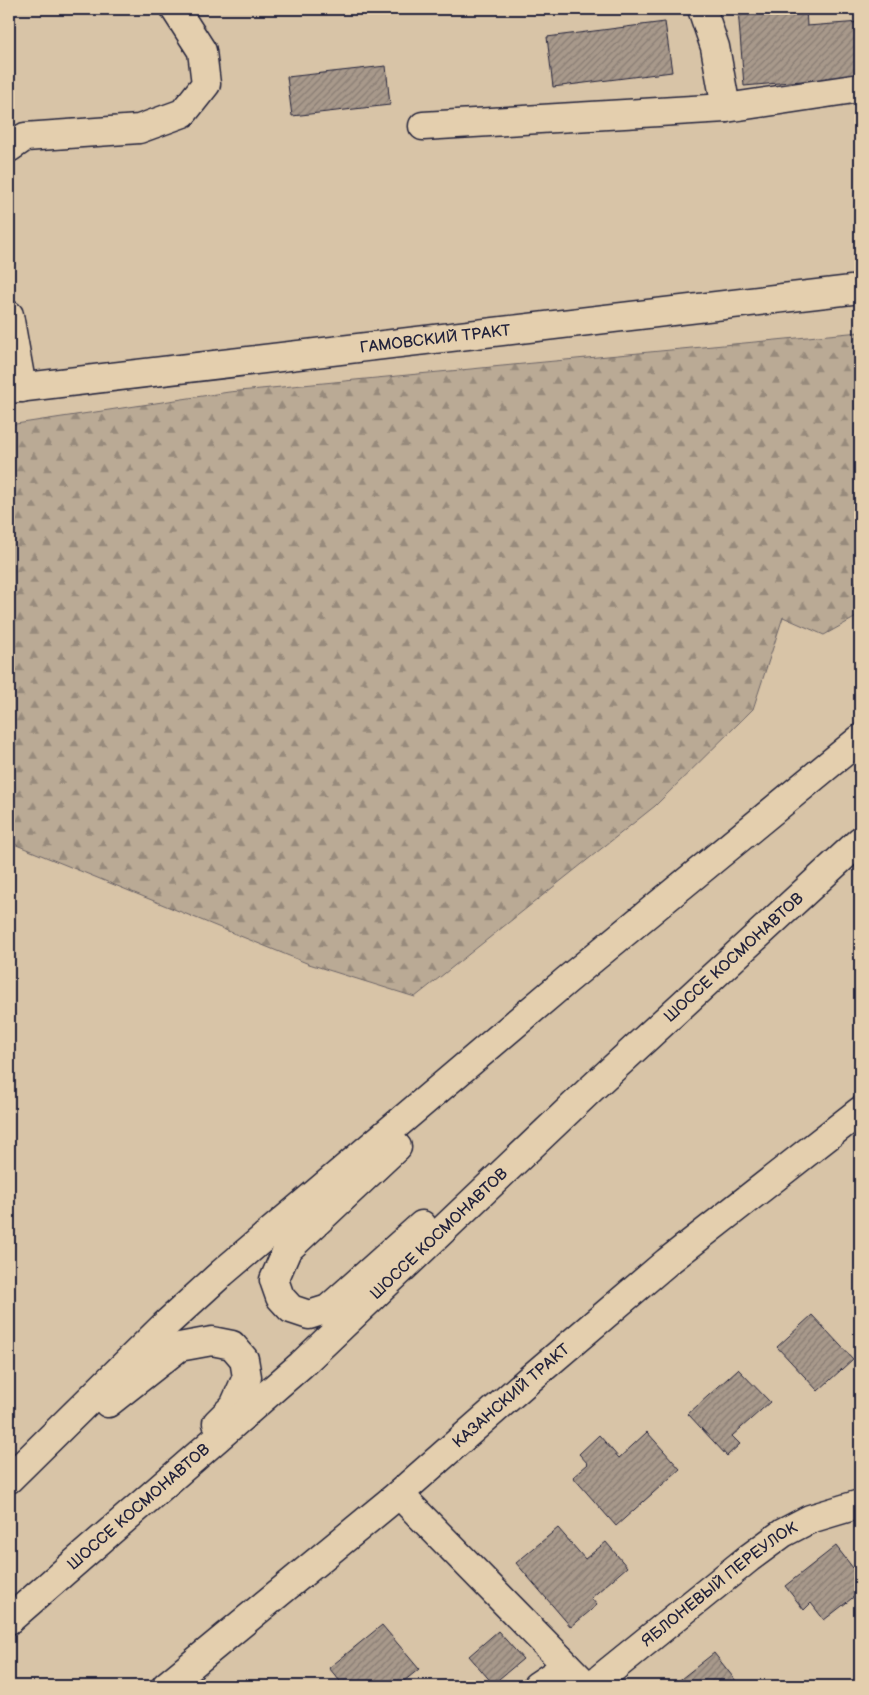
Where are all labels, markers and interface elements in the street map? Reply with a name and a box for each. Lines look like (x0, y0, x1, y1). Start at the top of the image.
street label: ГАМОВСКИЙ ТРАКТ (359, 321, 512, 357)
street label: ШОССЕ КОСМОНАВТОВ (660, 889, 807, 1026)
street label: ШОССЕ КОСМОНАВТОВ (366, 1164, 512, 1304)
street label: КАЗАНСКИЙ ТРАКТ (449, 1339, 574, 1452)
street label: ШОССЕ КОСМОНАВТОВ (64, 1440, 214, 1574)
street label: ЯБЛОНЕВЫЙ ПЕРЕУЛОК (638, 1518, 801, 1651)

